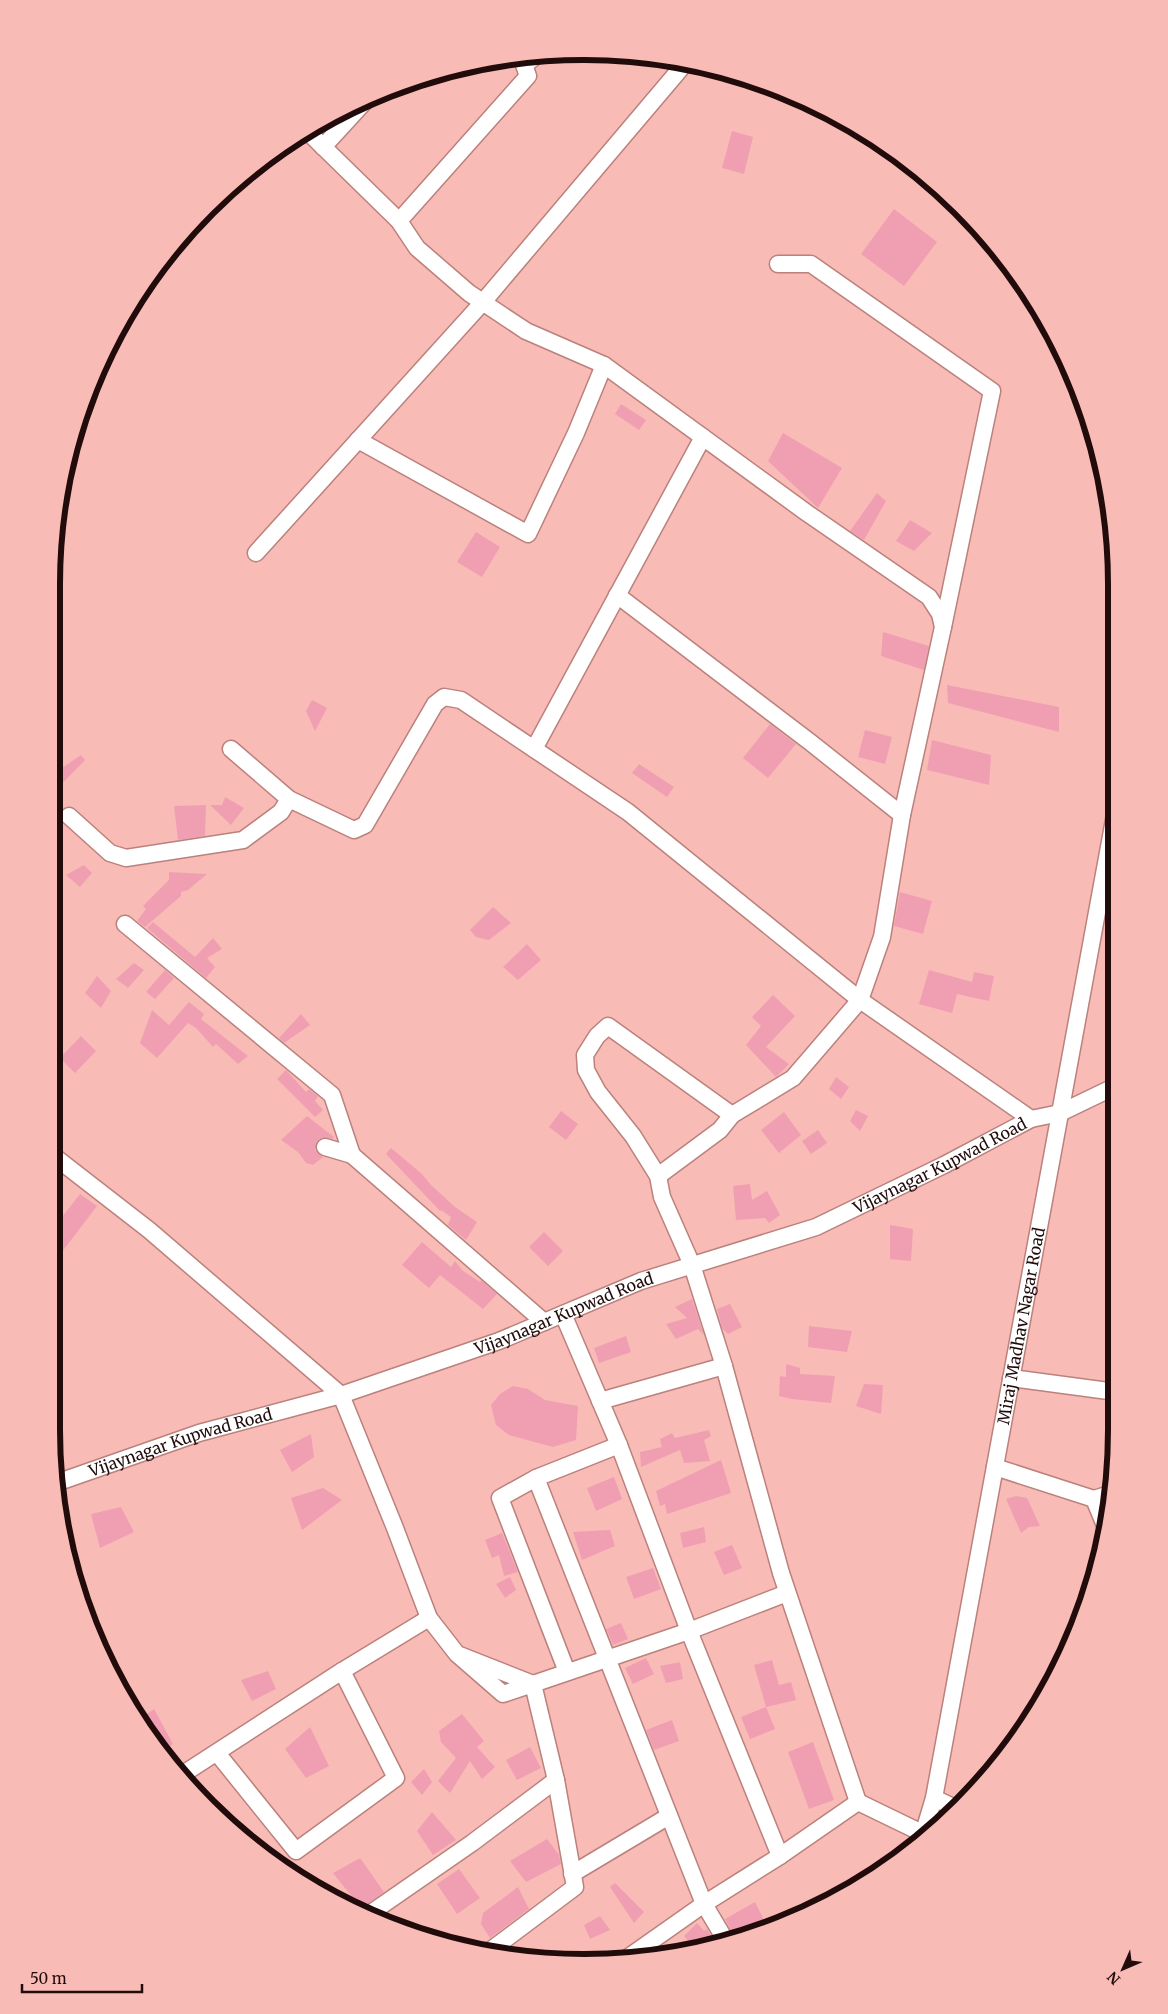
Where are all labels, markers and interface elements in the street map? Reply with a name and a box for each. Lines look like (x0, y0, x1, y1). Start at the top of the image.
street label: Vijaynagar Kupwad Road (849, 1113, 1030, 1218)
street label: Miraj Madhav Nagar Road (993, 1225, 1049, 1426)
street label: Vijaynagar Kupwad Road (471, 1268, 656, 1359)
street label: Vijaynagar Kupwad Road (85, 1404, 275, 1481)
north arrow (1098, 1944, 1148, 1994)
scale bar (22, 1962, 142, 1994)
text: N (1104, 1968, 1124, 1988)
text: 50 m (30, 1969, 67, 1988)

